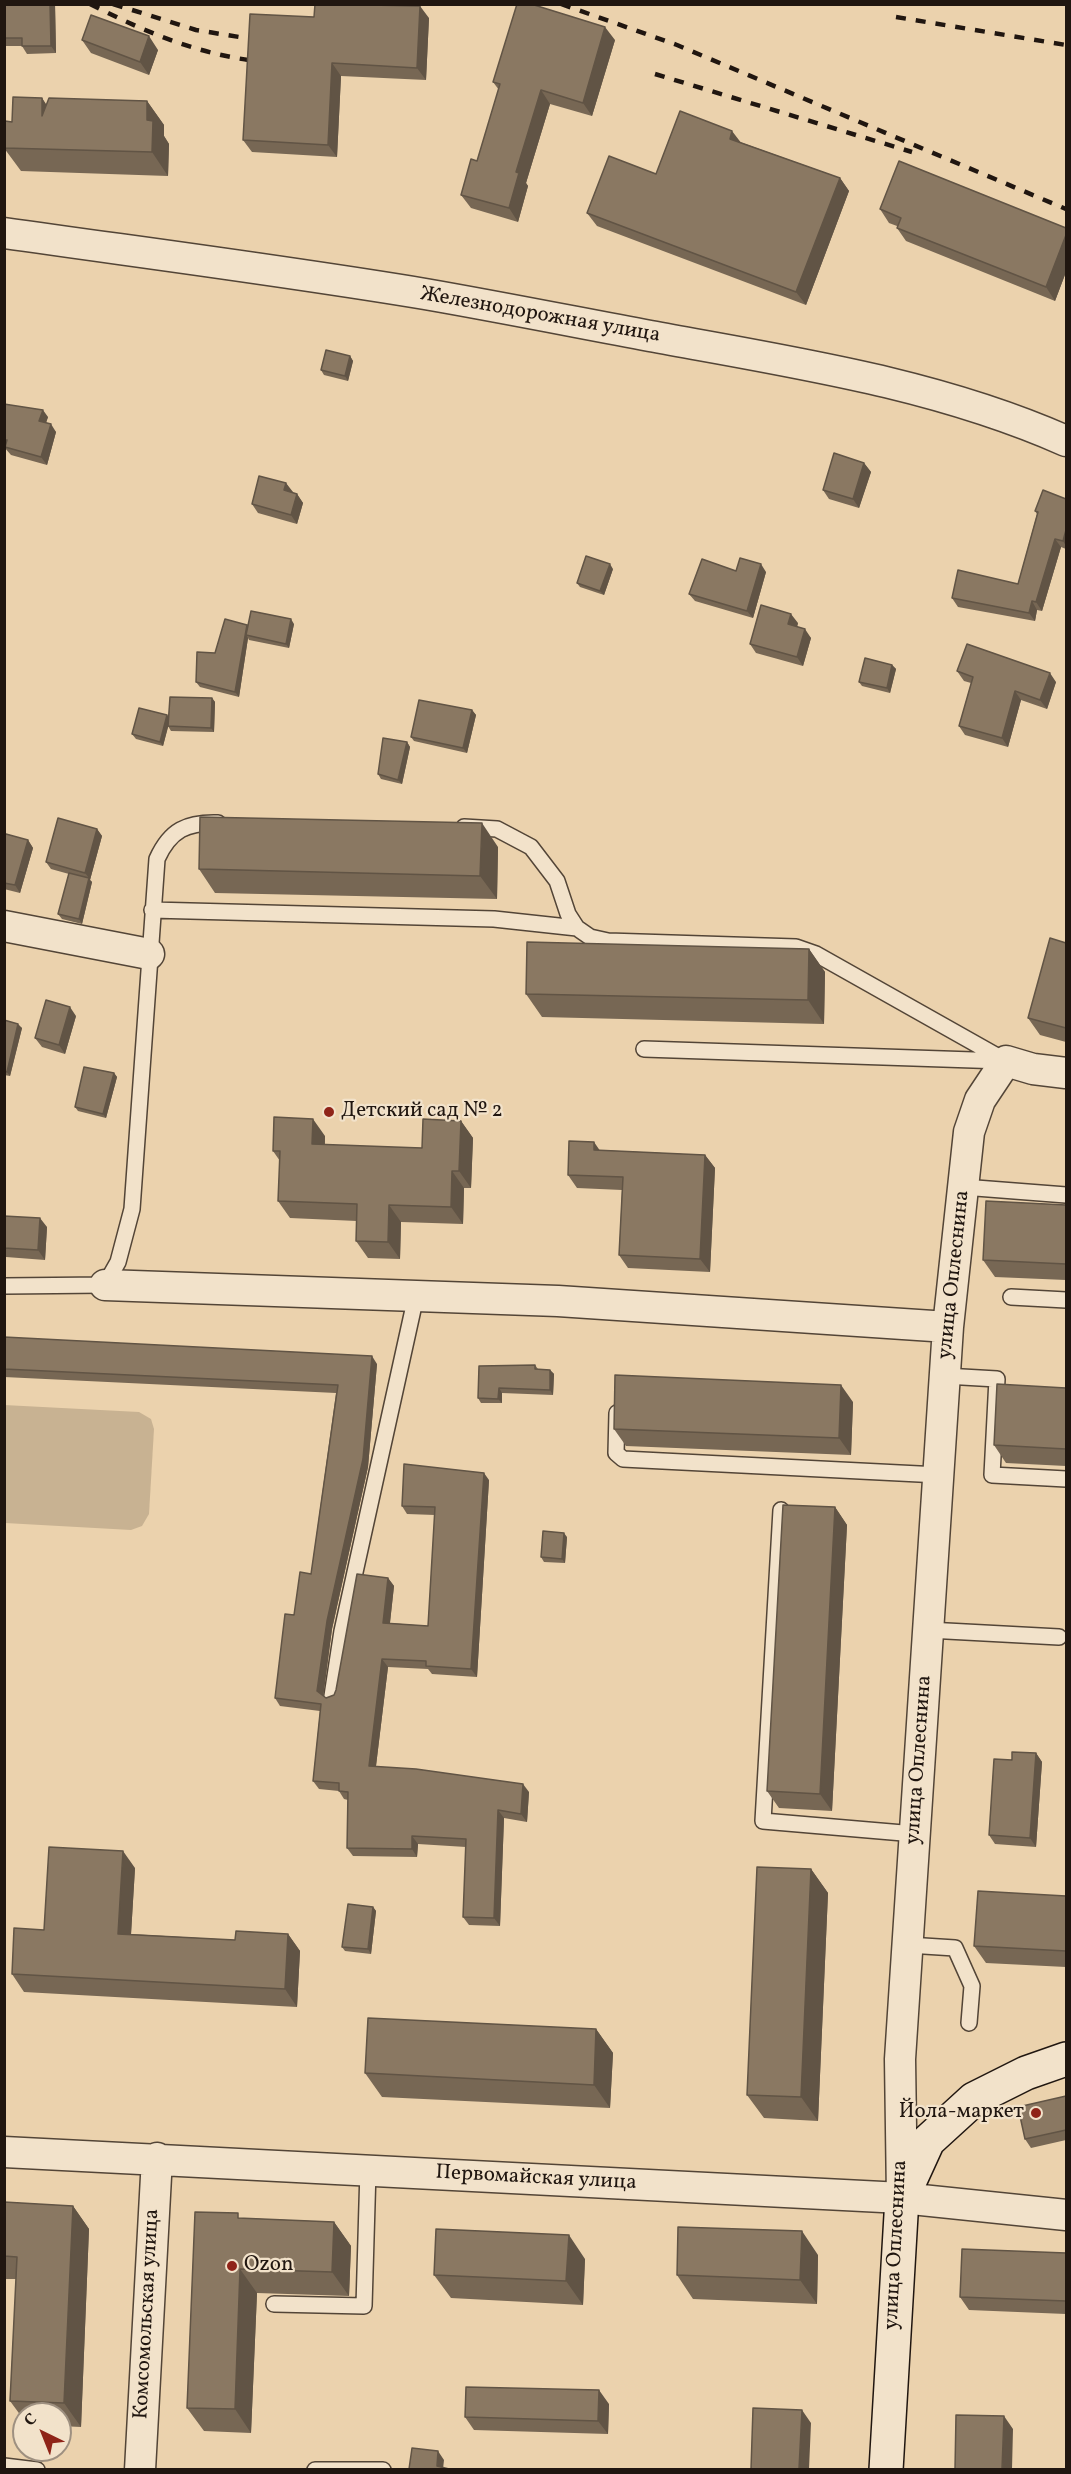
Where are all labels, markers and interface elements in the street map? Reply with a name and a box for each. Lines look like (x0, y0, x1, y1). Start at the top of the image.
street label: Железнодорожная улица (418, 282, 662, 350)
place label: Детский сад № 2 (341, 1099, 503, 1125)
marker: Детский сад № 2 (322, 1105, 336, 1119)
street label: улица Оплеснина (934, 1189, 976, 1361)
street label: улица Оплеснина (902, 1674, 938, 1846)
place label: Йола-маркет (899, 2100, 1024, 2126)
marker: Йола-маркет (1029, 2106, 1043, 2120)
street label: улица Оплеснина (880, 2160, 914, 2330)
street label: Первомайская улица (435, 2161, 637, 2197)
street label: Комсомольская улица (130, 2208, 166, 2420)
place label: Ozon (244, 2253, 294, 2279)
marker: Ozon (225, 2259, 239, 2273)
north arrow (12, 2402, 72, 2462)
text: С (20, 2409, 42, 2432)

